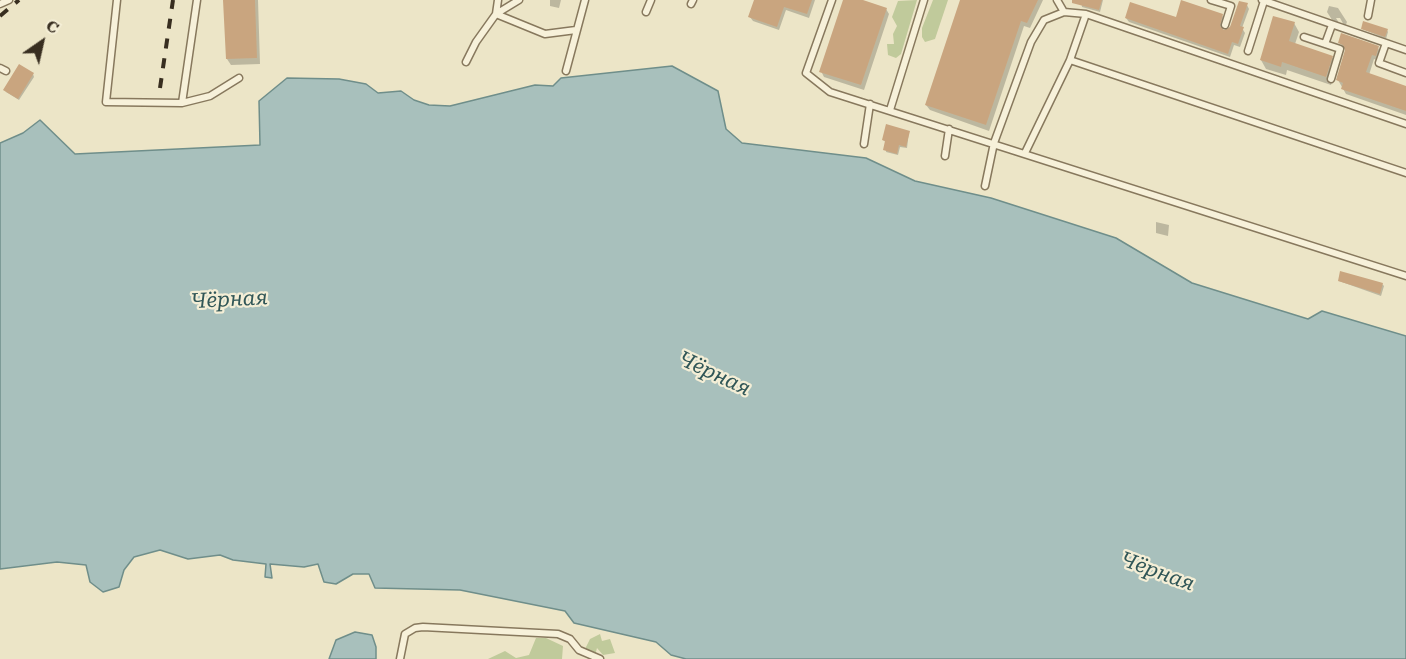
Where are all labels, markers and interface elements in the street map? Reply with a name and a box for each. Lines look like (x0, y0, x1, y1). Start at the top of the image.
north arrow (12, 12, 72, 72)
text: С (42, 16, 62, 38)
water label: Чёрная (190, 285, 268, 315)
water label: Чёрная (674, 346, 754, 402)
water label: Чёрная (1116, 547, 1198, 597)

